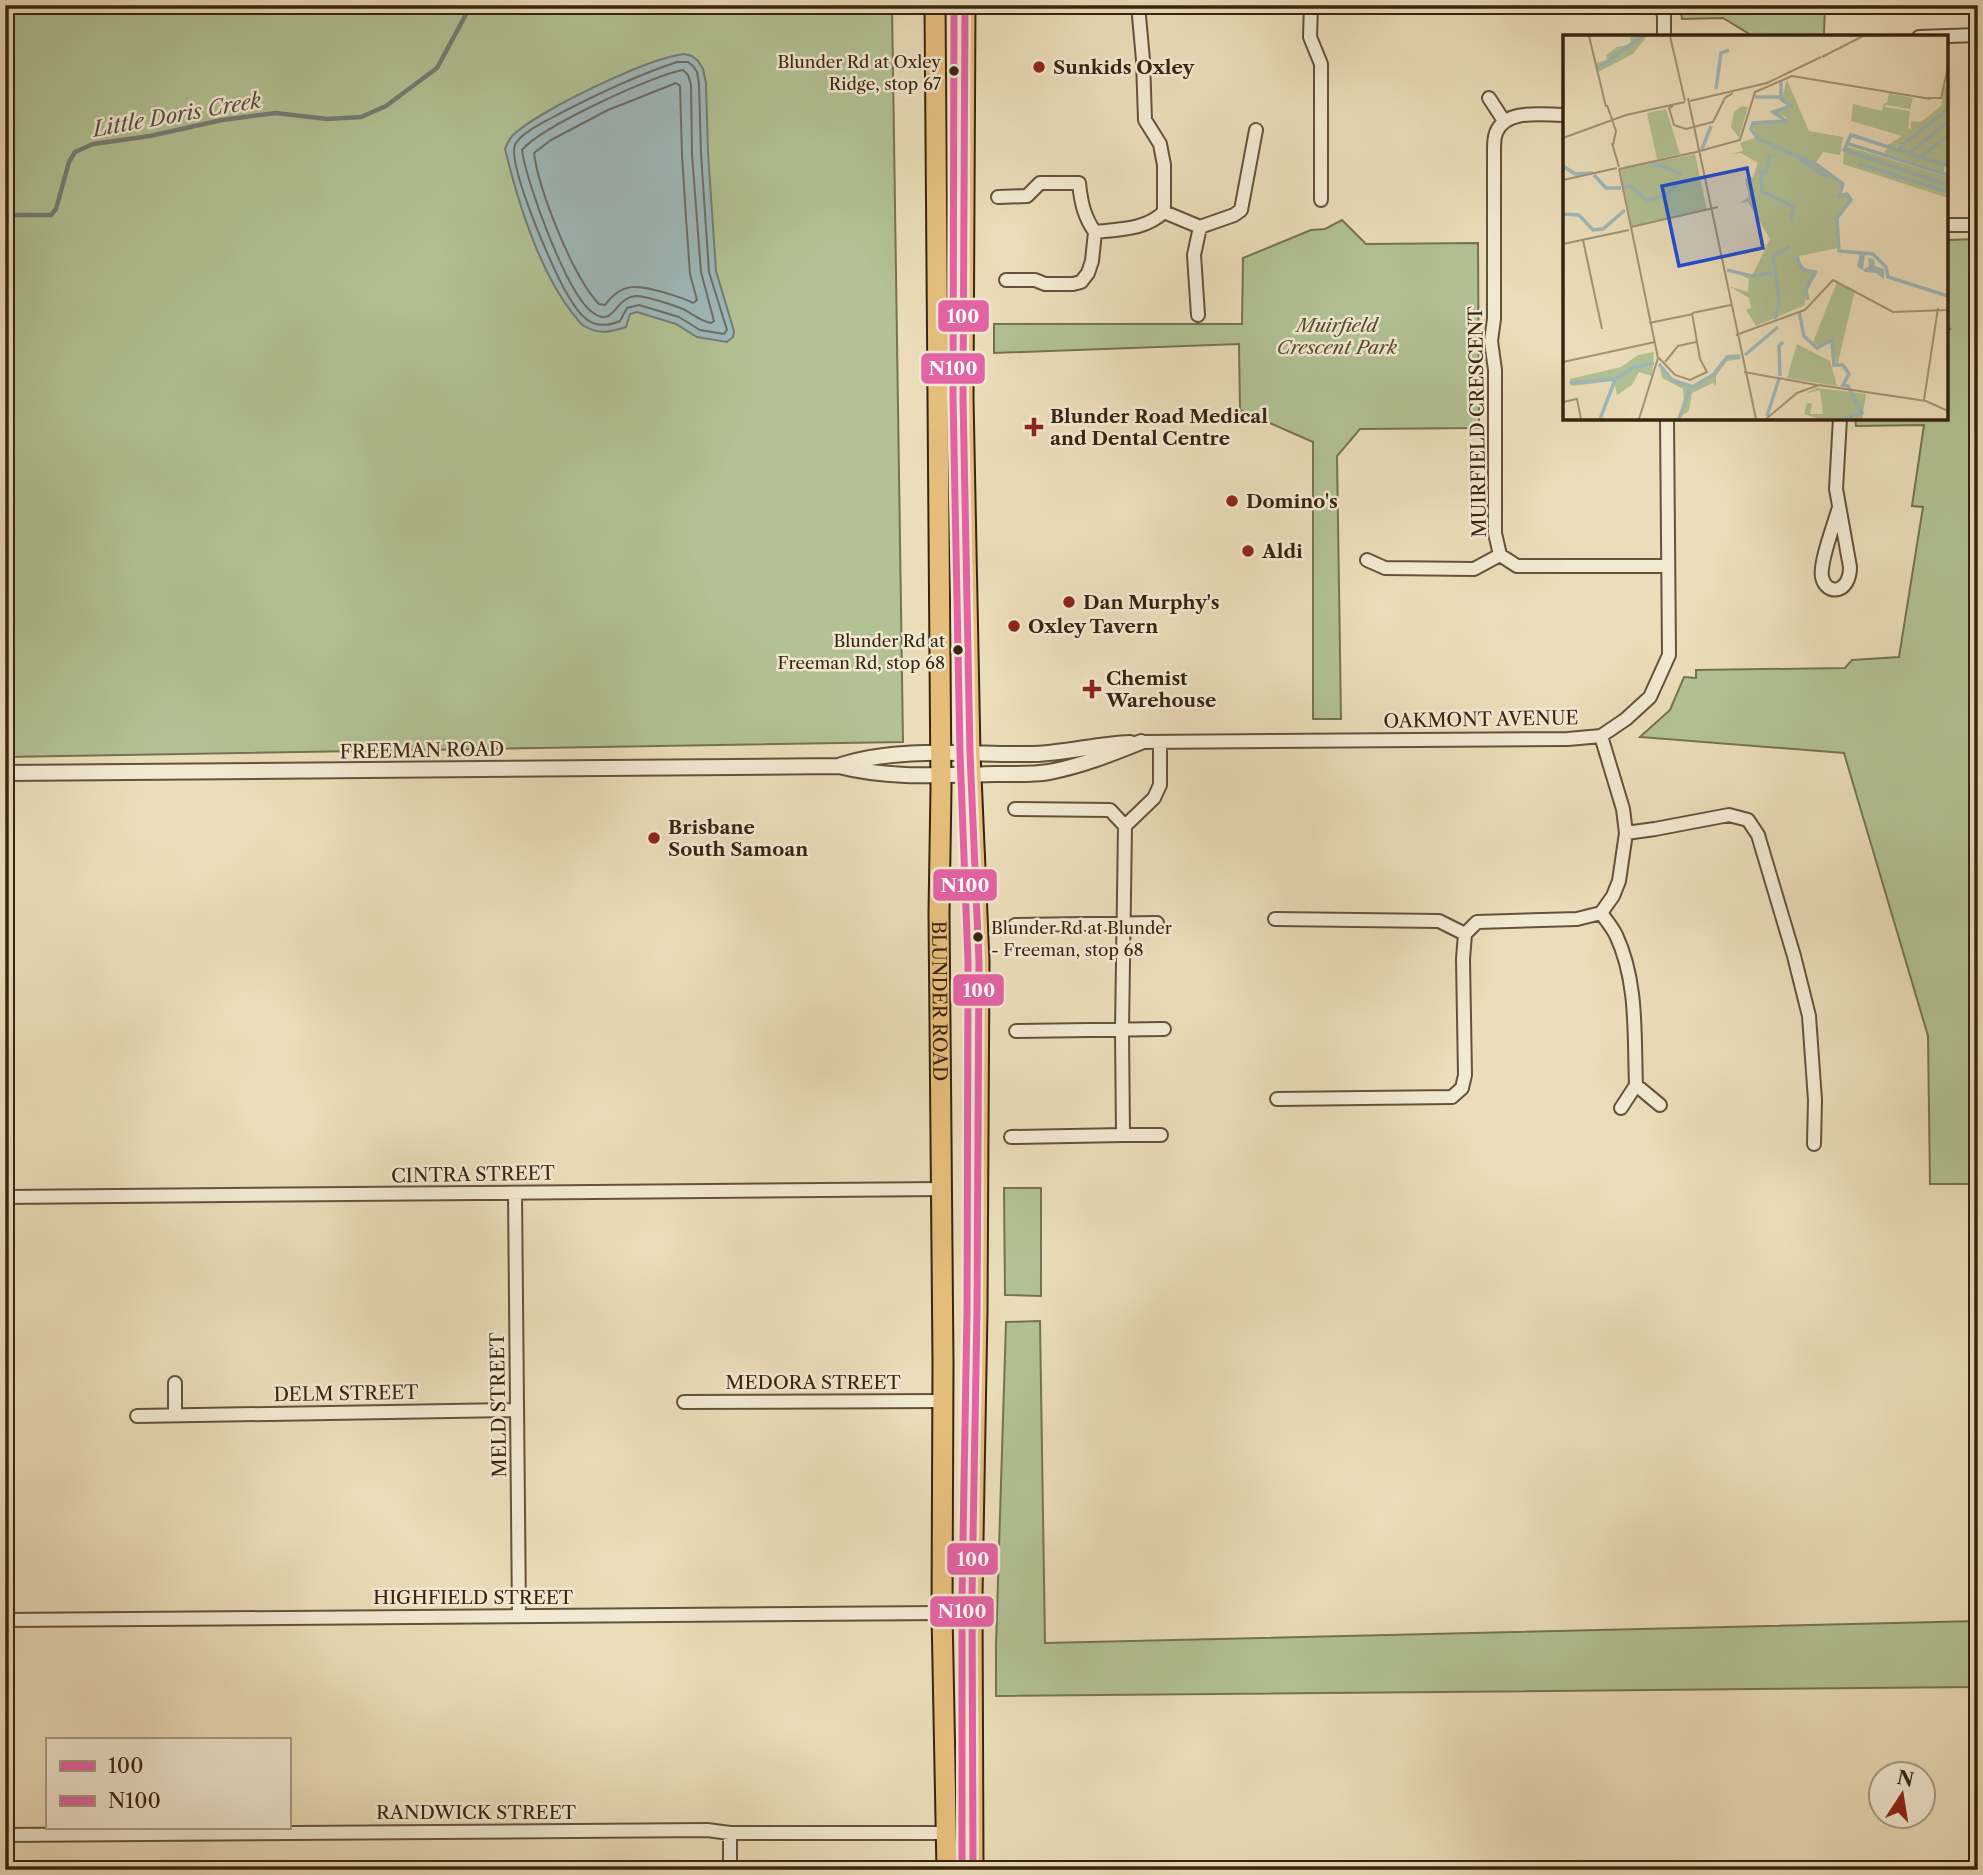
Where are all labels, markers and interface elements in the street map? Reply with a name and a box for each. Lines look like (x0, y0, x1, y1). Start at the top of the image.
inset map (1563, 35, 1948, 420)
place label: Blunder Rd at Oxley Ridge, stop 67 (777, 52, 942, 94)
place label: Sunkids Oxley (1053, 56, 1196, 79)
marker: Sunkids Oxley (1031, 59, 1047, 75)
marker: Blunder Rd at Oxley Ridge, stop 67 (947, 64, 961, 78)
water label: Little Doris Creek (89, 87, 263, 142)
line badge: 100 (937, 299, 990, 333)
text: 100 (947, 305, 979, 328)
street label: MUIRFIELD CRESCENT (1464, 306, 1491, 538)
park label: Muirfield Crescent Park (1277, 314, 1397, 359)
line badge: N100 (920, 352, 986, 385)
text: N100 (928, 357, 978, 380)
place label: Blunder Road Medical and Dental Centre (1050, 405, 1268, 450)
marker: Blunder Road Medical and Dental Centre (1024, 417, 1044, 437)
place label: Domino's (1246, 490, 1338, 513)
marker: Domino's (1224, 493, 1240, 509)
place label: Aldi (1261, 540, 1303, 563)
marker: Aldi (1240, 543, 1256, 559)
place label: Dan Murphy's (1083, 591, 1220, 614)
marker: Dan Murphy's (1061, 594, 1077, 610)
place label: Oxley Tavern (1028, 615, 1158, 638)
marker: Oxley Tavern (1006, 618, 1022, 634)
place label: Blunder Rd at Freeman Rd, stop 68 (778, 631, 945, 673)
marker: Blunder Rd at Freeman Rd, stop 68 (951, 643, 965, 657)
place label: Chemist Warehouse (1105, 667, 1216, 712)
marker: Chemist Warehouse (1084, 681, 1100, 697)
street label: OAKMONT AVENUE (1383, 706, 1579, 733)
street label: FREEMAN ROAD (339, 738, 505, 763)
place label: Brisbane South Samoan (668, 816, 808, 861)
marker: Brisbane South Samoan (646, 830, 662, 846)
line badge: N100 (932, 868, 998, 902)
text: N100 (940, 874, 990, 897)
place label: Blunder Rd at Blunder - Freeman, stop 68 (991, 918, 1172, 960)
street label: BLUNDER ROAD (927, 920, 952, 1081)
marker: Blunder Rd at Blunder - Freeman, stop 68 (971, 930, 985, 944)
line badge: 100 (952, 973, 1005, 1007)
text: 100 (963, 979, 995, 1002)
street label: CINTRA STREET (391, 1162, 556, 1187)
street label: MELD STREET (486, 1331, 511, 1478)
street label: MEDORA STREET (725, 1371, 902, 1394)
street label: DELM STREET (273, 1381, 419, 1406)
line badge: 100 (946, 1542, 999, 1576)
text: 100 (957, 1548, 989, 1571)
street label: HIGHFIELD STREET (373, 1586, 574, 1609)
line badge: N100 (929, 1595, 995, 1628)
text: N100 (937, 1600, 987, 1623)
legend (46, 1738, 290, 1829)
text: 100 (108, 1753, 143, 1778)
north arrow (1868, 1759, 1938, 1829)
text: N (1895, 1766, 1916, 1792)
text: N100 (108, 1788, 161, 1813)
street label: RANDWICK STREET (376, 1801, 577, 1824)

